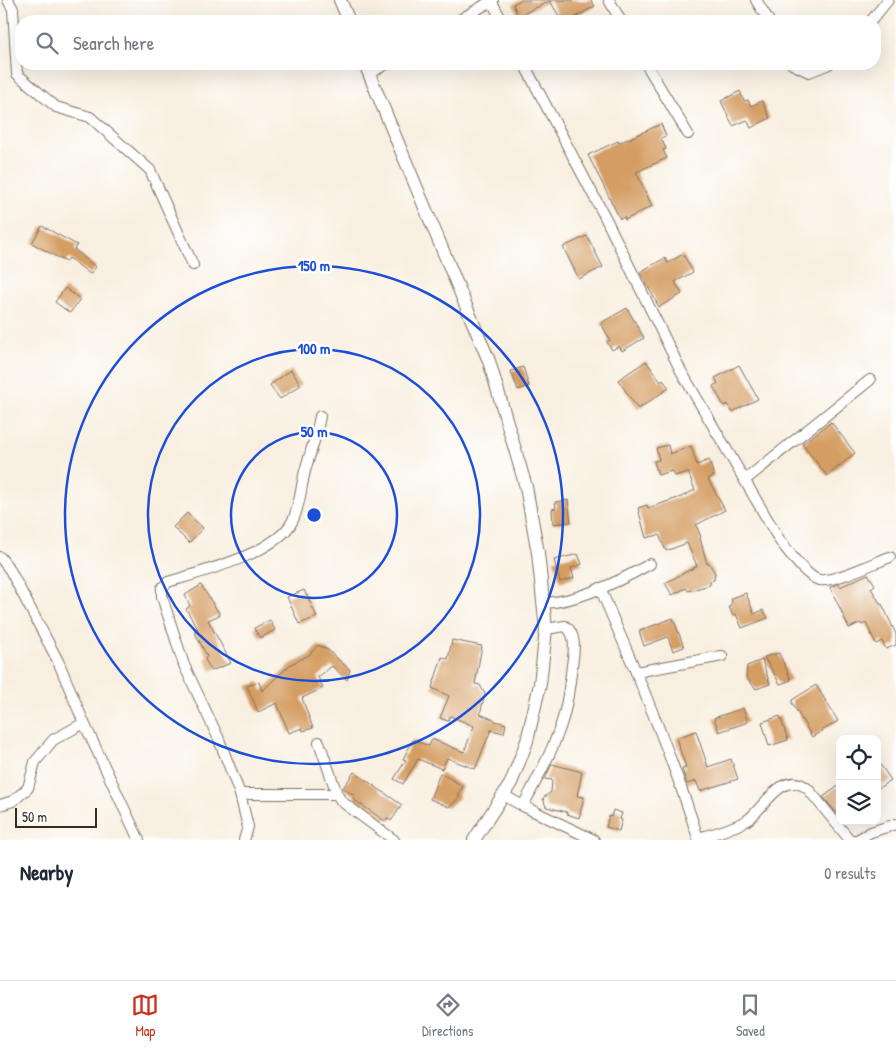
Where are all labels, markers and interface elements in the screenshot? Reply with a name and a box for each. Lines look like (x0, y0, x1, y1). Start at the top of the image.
search box (15, 15, 881, 70)
icon: search (33, 29, 61, 57)
text: Search here (73, 30, 154, 56)
text: 150 m (298, 255, 330, 276)
text: 100 m (298, 338, 330, 359)
text: 50 m (301, 421, 327, 442)
centre of rings (305, 506, 323, 524)
map controls (836, 735, 881, 825)
button: locate (836, 735, 881, 780)
button: layers (836, 780, 881, 825)
scale bar (15, 805, 98, 828)
text: 50 m (22, 807, 47, 826)
text: Nearby (20, 858, 73, 887)
text: 0 results (824, 862, 876, 884)
tab: Map (131, 991, 159, 1040)
tab: Directions (422, 991, 473, 1040)
tab: Saved (736, 991, 765, 1040)

